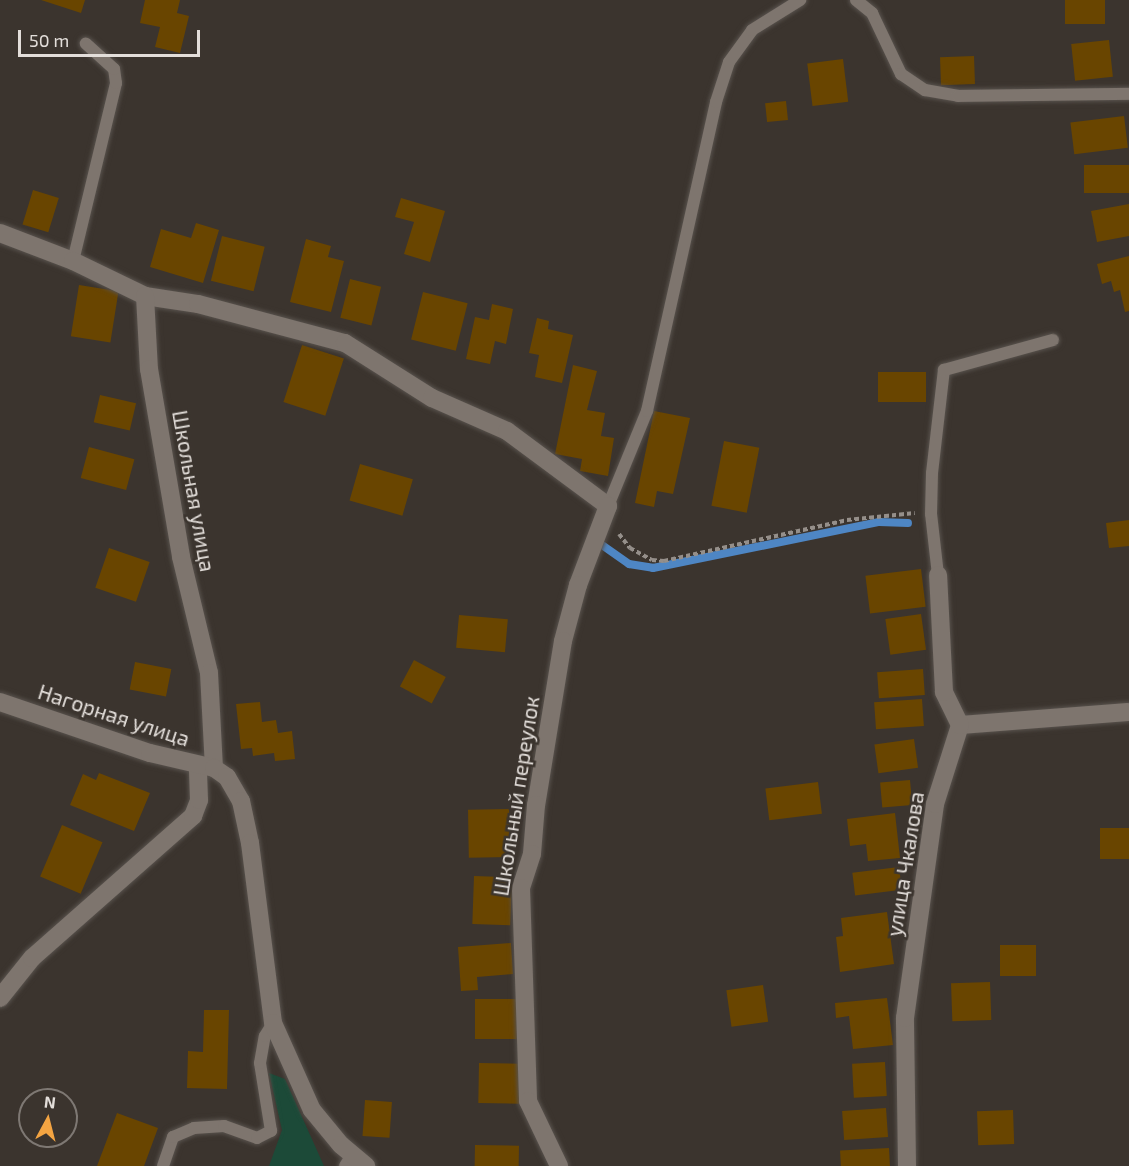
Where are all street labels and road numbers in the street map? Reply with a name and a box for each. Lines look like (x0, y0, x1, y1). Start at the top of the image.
street label: Школьная улица (167, 408, 221, 574)
street label: Нагорная улица (35, 679, 193, 751)
street label: Школьный переулок (488, 694, 544, 898)
street label: улица Чкалова (881, 790, 929, 938)

